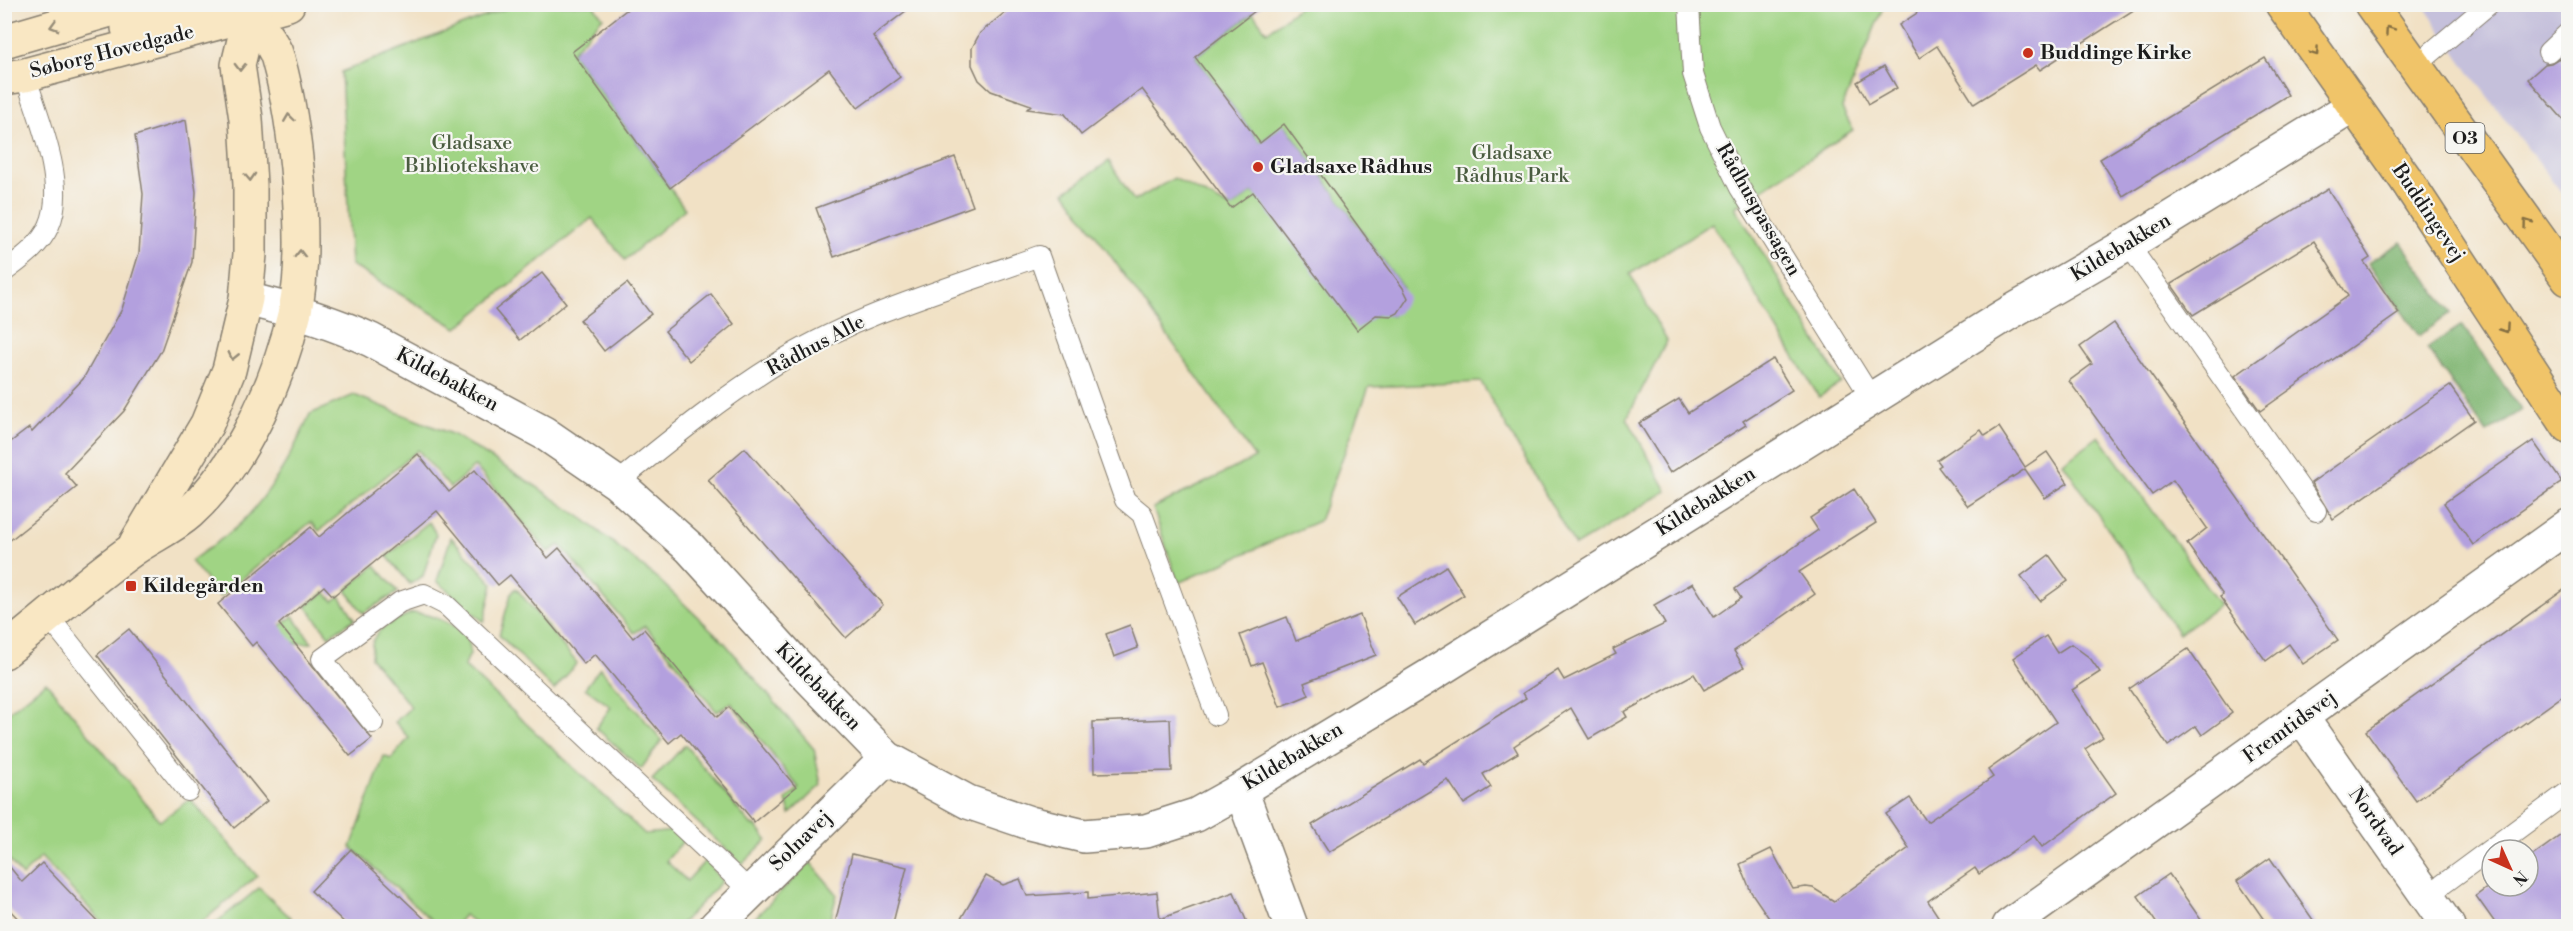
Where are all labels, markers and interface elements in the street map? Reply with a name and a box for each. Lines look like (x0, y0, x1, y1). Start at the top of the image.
one-way arrow (50, 19, 60, 31)
street label: Søborg Hovedgade (27, 20, 197, 84)
one-way arrow (2385, 26, 2396, 37)
place label: Buddinge Kirke (2040, 41, 2192, 66)
marker: Buddinge Kirke (2021, 46, 2035, 60)
one-way arrow (2308, 46, 2319, 57)
one-way arrow (234, 63, 246, 72)
one-way arrow (284, 114, 296, 123)
road number: O3 (2446, 123, 2484, 153)
park label: Gladsaxe Bibliotekshave (404, 131, 539, 179)
street label: Rådhuspassagen (1710, 139, 1806, 281)
park label: Gladsaxe Rådhus Park (1455, 141, 1570, 189)
place label: Gladsaxe Rådhus (1270, 155, 1432, 180)
street label: Buddingevej (2385, 158, 2470, 267)
marker: Gladsaxe Rådhus (1251, 160, 1265, 174)
one-way arrow (243, 173, 256, 182)
street label: Kildebakken (2066, 208, 2176, 288)
one-way arrow (2523, 219, 2534, 230)
one-way arrow (294, 249, 306, 258)
street label: Rådhus Alle (763, 310, 869, 382)
one-way arrow (2498, 322, 2509, 333)
street label: Kildebakken (391, 342, 503, 418)
one-way arrow (227, 351, 240, 361)
street label: Kildebakken (1652, 461, 1761, 542)
place label: Kildegården (143, 574, 264, 599)
marker: Kildegården (124, 579, 138, 593)
street label: Kildebakken (770, 638, 866, 736)
street label: Fremtidsvej (2238, 685, 2342, 769)
street label: Kildebakken (1238, 717, 1348, 797)
street label: Nordvad (2343, 783, 2408, 861)
street label: Solnavej (765, 805, 837, 877)
north arrow (2480, 838, 2540, 898)
text: N (2508, 866, 2531, 890)

